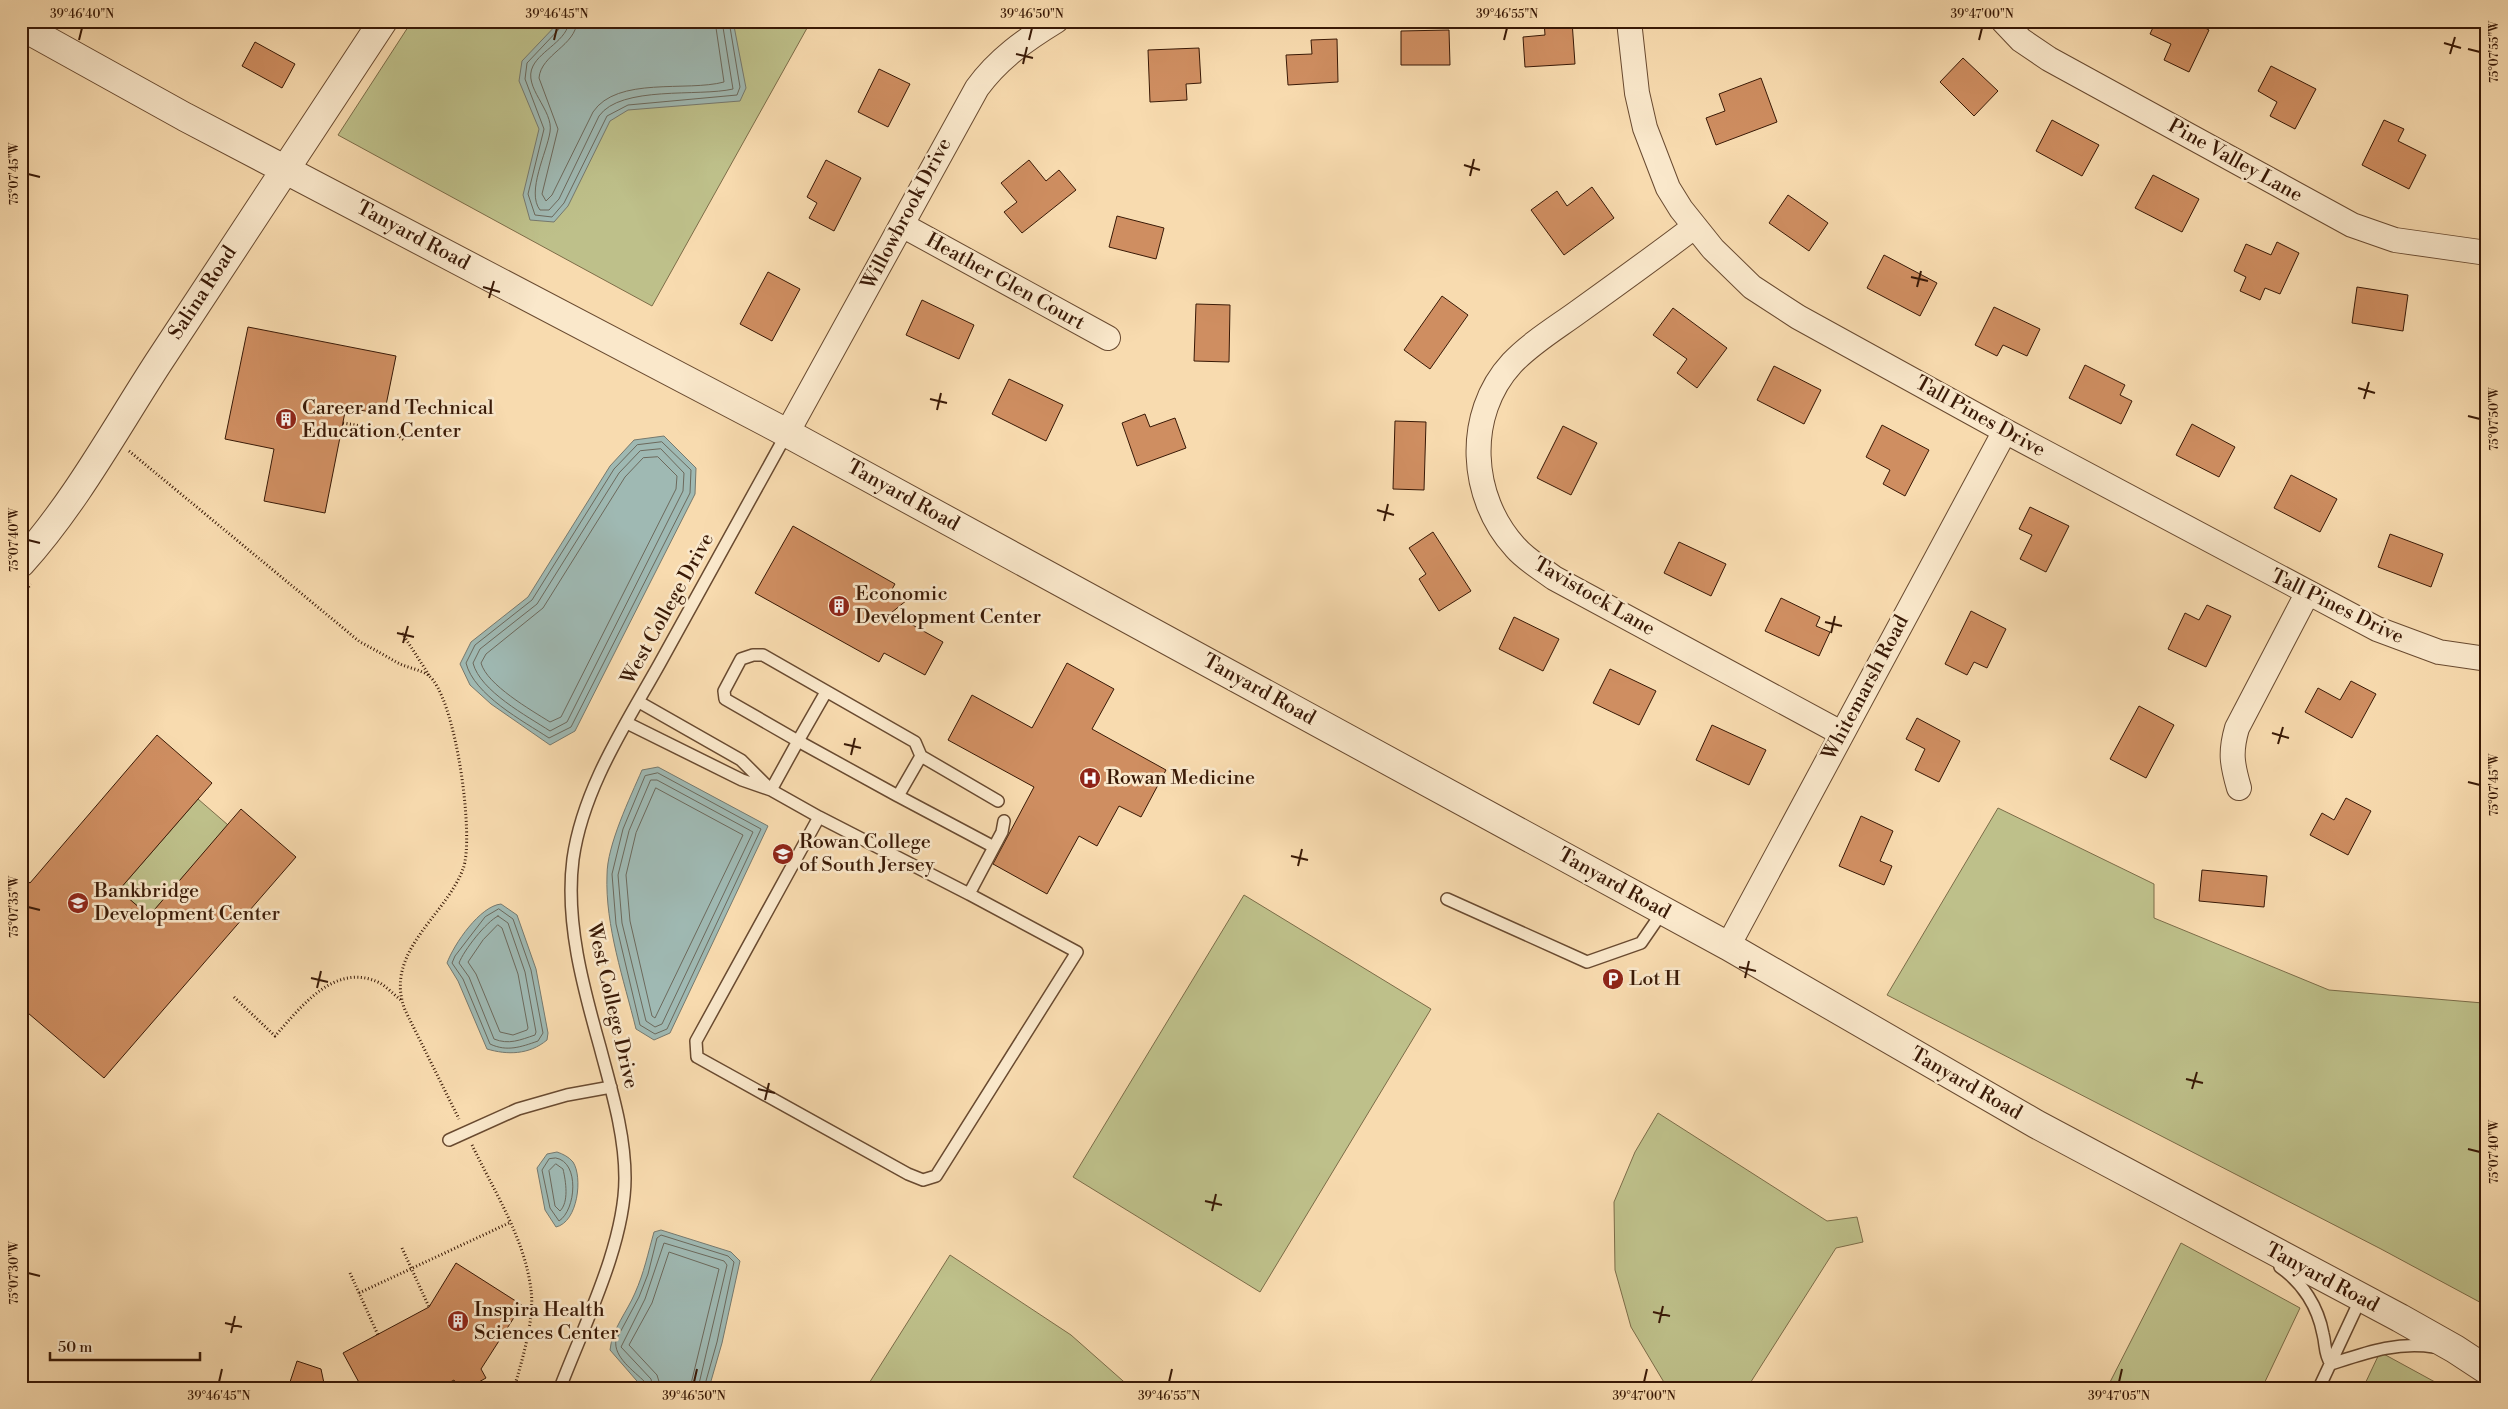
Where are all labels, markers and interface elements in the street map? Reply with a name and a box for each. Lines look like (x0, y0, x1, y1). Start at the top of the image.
text: 39°46'40"N (50, 7, 114, 22)
text: 39°46'45"N (526, 7, 588, 22)
text: 39°46'50"N (1000, 7, 1064, 22)
text: 39°46'55"N (1476, 7, 1538, 22)
text: 39°47'00"N (1950, 7, 2014, 22)
text: 75°07'55"W (2487, 20, 2502, 83)
street label: Pine Valley Lane (2163, 114, 2307, 208)
street label: Willowbrook Drive (856, 134, 958, 295)
text: 75°07'45"W (7, 142, 22, 205)
street label: Tanyard Road (352, 196, 475, 277)
street label: Heather Glen Court (921, 228, 1089, 336)
street label: Salina Road (163, 241, 243, 345)
street label: Tall Pines Drive (1910, 371, 2050, 463)
text: 75°07'50"W (2487, 386, 2502, 451)
place label: Career and Technical Education Center (302, 396, 494, 444)
building icon: Career and Technical Education Center (274, 407, 298, 431)
street label: Tanyard Road (842, 455, 964, 538)
text: 75°07'40"W (7, 507, 22, 572)
street label: West College Drive (616, 529, 720, 690)
street label: Tavistock Lane (1529, 552, 1659, 642)
street label: Tall Pines Drive (2266, 564, 2408, 650)
place label: Economic Development Center (855, 582, 1042, 630)
building icon: Economic Development Center (827, 594, 851, 618)
street label: Whitemarsh Road (1817, 611, 1915, 766)
street label: Tanyard Road (1198, 649, 1320, 732)
text: 75°07'45"W (2487, 753, 2502, 816)
hospital icon: Rowan Medicine (1078, 766, 1102, 790)
place label: Rowan Medicine (1106, 766, 1255, 791)
place label: Rowan College of South Jersey (799, 830, 935, 878)
school or university icon: Rowan College of South Jersey (771, 842, 795, 866)
street label: Tanyard Road (1553, 843, 1675, 926)
text: 75°07'35"W (7, 875, 22, 938)
place label: Bankbridge Development Center (93, 879, 281, 927)
school or university icon: Bankbridge Development Center (66, 891, 90, 915)
street label: West College Drive (581, 920, 643, 1091)
parking icon: Lot H (1601, 967, 1625, 991)
place label: Lot H (1629, 967, 1681, 992)
street label: Tanyard Road (1906, 1042, 2027, 1126)
text: 75°07'40"W (2487, 1119, 2502, 1184)
street label: Tanyard Road (2261, 1238, 2384, 1319)
text: 75°07'30"W (7, 1240, 22, 1305)
place label: Inspira Health Sciences Center (474, 1298, 619, 1346)
building icon: Inspira Health Sciences Center (446, 1309, 470, 1333)
scale bar (50, 1329, 200, 1361)
text: 50 m (58, 1338, 92, 1357)
text: 39°46'45"N (188, 1389, 250, 1404)
text: 39°46'50"N (662, 1389, 726, 1404)
text: 39°46'55"N (1138, 1389, 1200, 1404)
text: 39°47'00"N (1612, 1389, 1676, 1404)
text: 39°47'05"N (2088, 1389, 2150, 1404)

